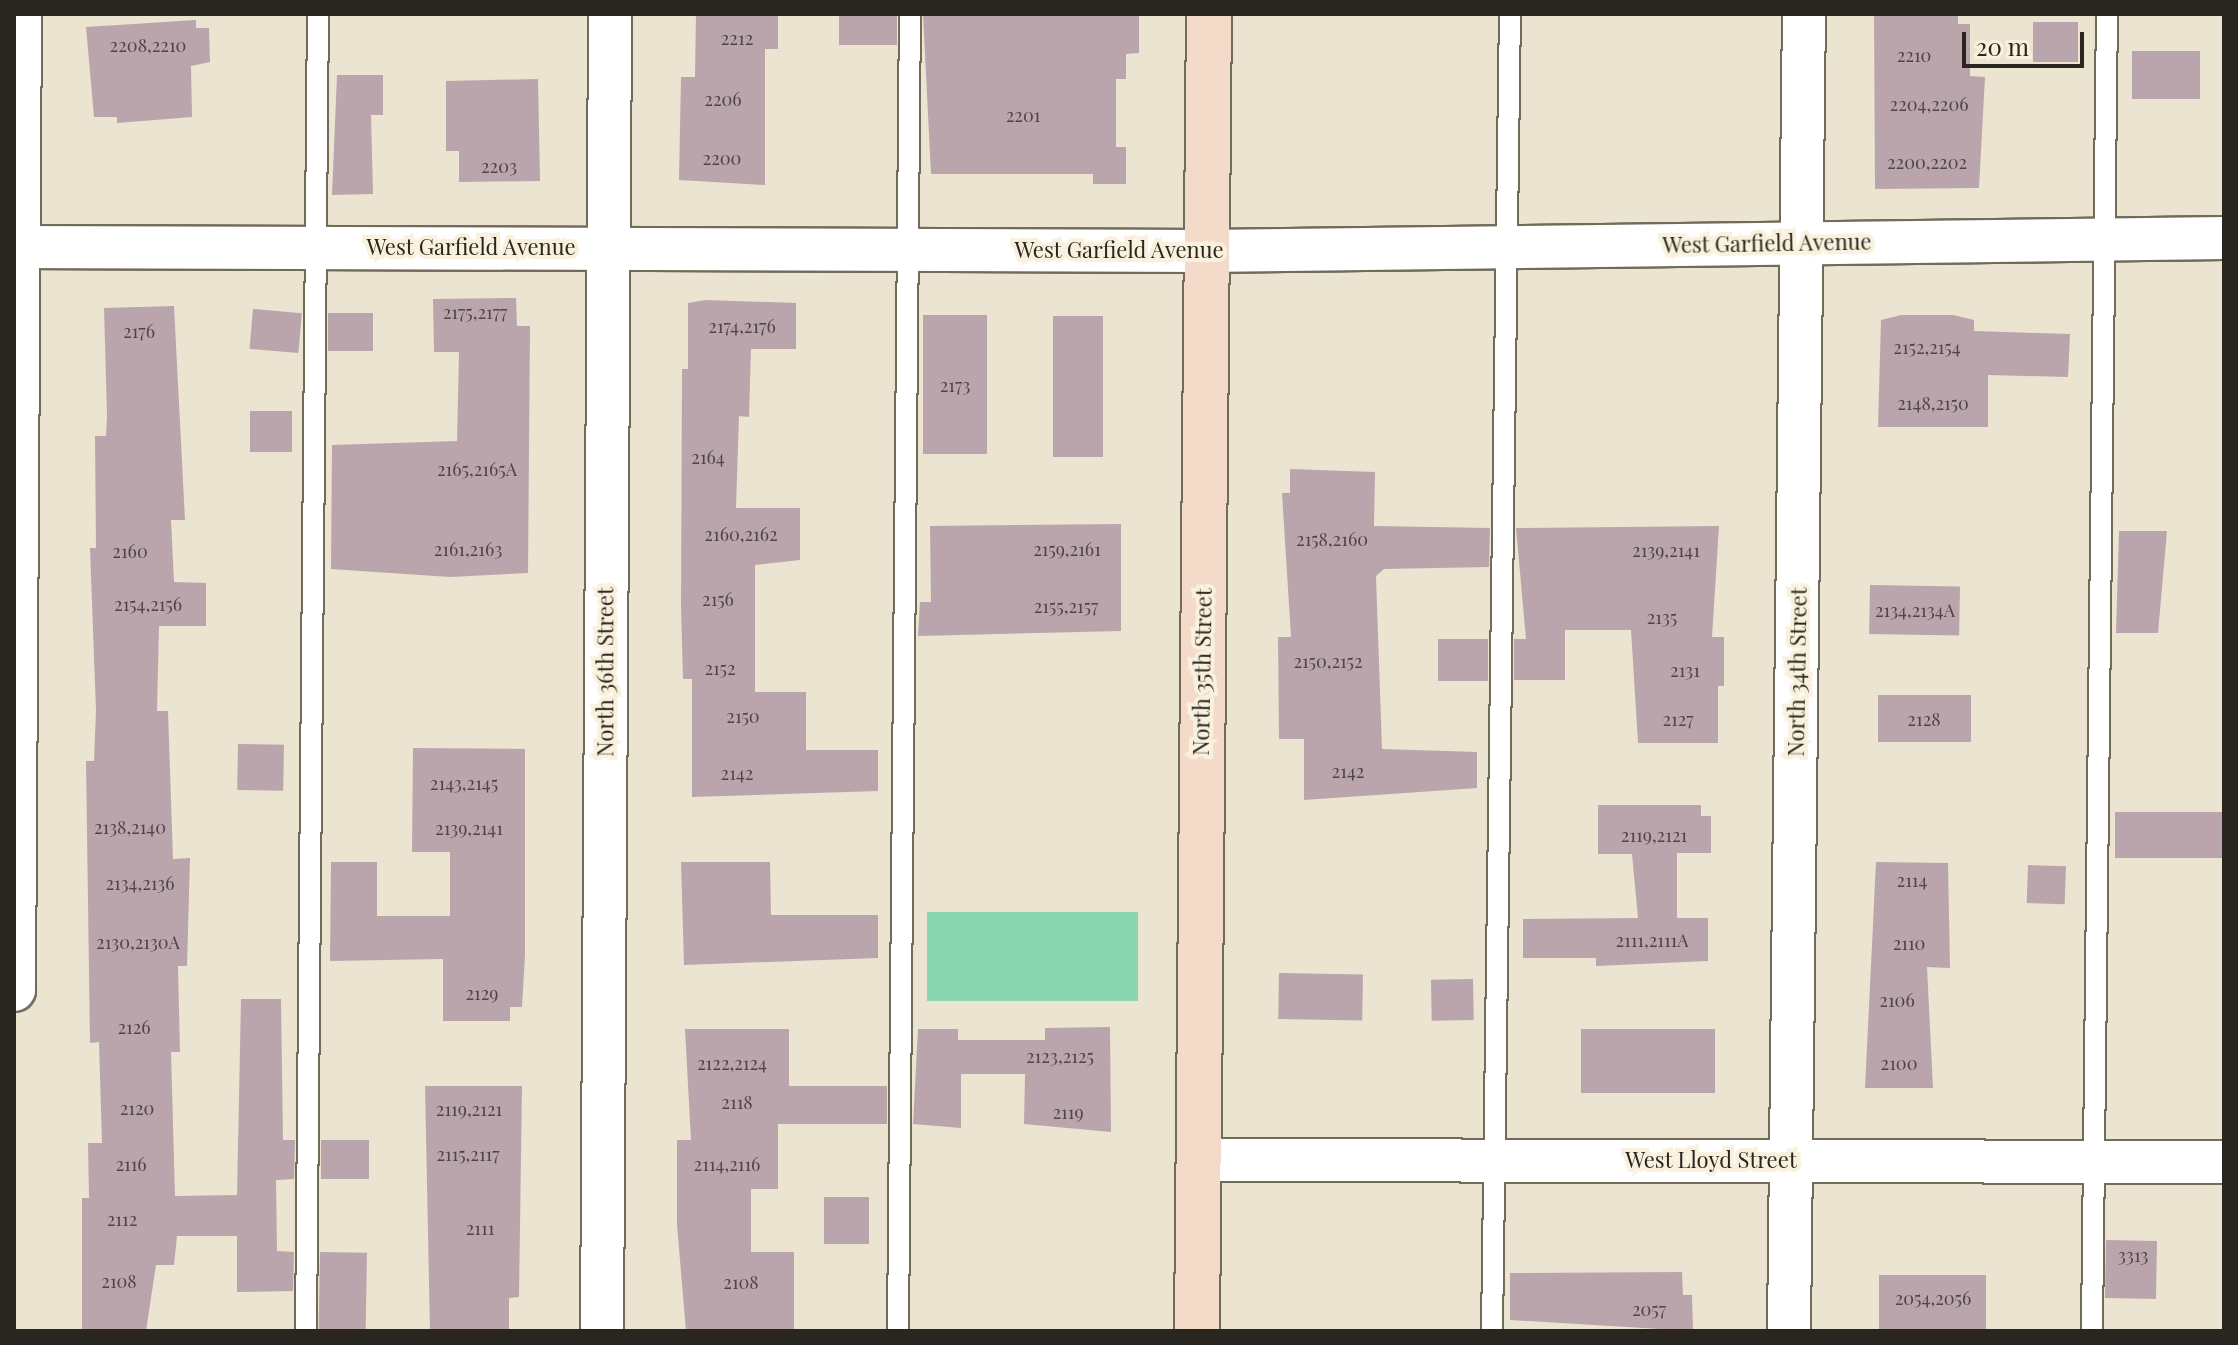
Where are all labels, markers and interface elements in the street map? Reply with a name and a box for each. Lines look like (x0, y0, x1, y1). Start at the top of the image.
scale bar (1966, 16, 2088, 66)
house number: 2212 (721, 27, 753, 49)
text: 20 m (1976, 30, 2029, 62)
house number: 2208,2210 (110, 34, 186, 56)
house number: 2210 (1897, 44, 1931, 66)
house number: 2206 (704, 88, 742, 110)
house number: 2204,2206 (1890, 93, 1968, 115)
house number: 2201 (1006, 104, 1040, 126)
house number: 2200 (703, 147, 741, 169)
house number: 2200,2202 (1887, 151, 1967, 173)
house number: 2203 (481, 155, 517, 177)
street label: West Garfield Avenue (1662, 228, 1872, 258)
street label: West Garfield Avenue (366, 234, 576, 260)
street label: West Garfield Avenue (1014, 237, 1224, 263)
house number: 2175,2177 (443, 301, 507, 323)
house number: 2174,2176 (708, 315, 776, 337)
house number: 2176 (123, 320, 155, 342)
house number: 2152,2154 (1893, 336, 1961, 358)
house number: 2173 (940, 374, 970, 396)
house number: 2148,2150 (1897, 392, 1969, 414)
house number: 2164 (691, 446, 725, 468)
house number: 2165,2165A (437, 458, 517, 480)
house number: 2160,2162 (704, 523, 778, 545)
house number: 2158,2160 (1296, 528, 1368, 550)
house number: 2161,2163 (434, 538, 502, 560)
house number: 2159,2161 (1033, 538, 1101, 560)
house number: 2139,2141 (1632, 539, 1700, 561)
house number: 2160 (112, 540, 148, 562)
street label: North 36th Street (592, 587, 618, 757)
street label: North 34th Street (1782, 587, 1812, 757)
house number: 2156 (702, 588, 734, 610)
street label: North 35th Street (1187, 588, 1217, 756)
house number: 2154,2156 (114, 593, 182, 615)
house number: 2155,2157 (1034, 595, 1098, 617)
house number: 2134,2134A (1875, 599, 1955, 621)
house number: 2135 (1647, 606, 1677, 628)
house number: 2150,2152 (1293, 650, 1363, 672)
house number: 2152 (704, 657, 736, 679)
house number: 2131 (1670, 659, 1700, 681)
house number: 2150 (726, 705, 760, 727)
house number: 2127 (1662, 708, 1694, 730)
house number: 2128 (1907, 708, 1941, 730)
house number: 2142 (1332, 760, 1364, 782)
house number: 2142 (721, 762, 753, 784)
house number: 2143,2145 (430, 772, 498, 794)
house number: 2138,2140 (94, 816, 166, 838)
house number: 2139,2141 (435, 817, 503, 839)
house number: 2119,2121 (1621, 824, 1687, 846)
house number: 2114 (1897, 869, 1927, 891)
house number: 2134,2136 (105, 872, 175, 894)
house number: 2111,2111A (1615, 929, 1689, 951)
house number: 2130,2130A (96, 931, 180, 953)
house number: 2110 (1893, 932, 1925, 954)
house number: 2129 (465, 982, 499, 1004)
house number: 2106 (1879, 989, 1915, 1011)
house number: 2126 (117, 1016, 151, 1038)
house number: 2123,2125 (1026, 1045, 1094, 1067)
house number: 2122,2124 (697, 1052, 767, 1074)
house number: 2100 (1881, 1052, 1917, 1074)
house number: 2118 (721, 1091, 753, 1113)
house number: 2120 (120, 1097, 154, 1119)
house number: 2119,2121 (436, 1098, 502, 1120)
house number: 2119 (1052, 1101, 1084, 1123)
house number: 2115,2117 (436, 1143, 500, 1165)
street label: West Lloyd Street (1625, 1147, 1797, 1173)
house number: 2116 (115, 1153, 147, 1175)
house number: 2114,2116 (694, 1153, 760, 1175)
house number: 2112 (107, 1208, 137, 1230)
house number: 2111 (466, 1217, 494, 1239)
house number: 3313 (2118, 1244, 2148, 1266)
house number: 2108 (101, 1270, 137, 1292)
house number: 2108 (723, 1271, 759, 1293)
house number: 2054,2056 (1895, 1287, 1971, 1309)
house number: 2057 (1632, 1298, 1666, 1320)

